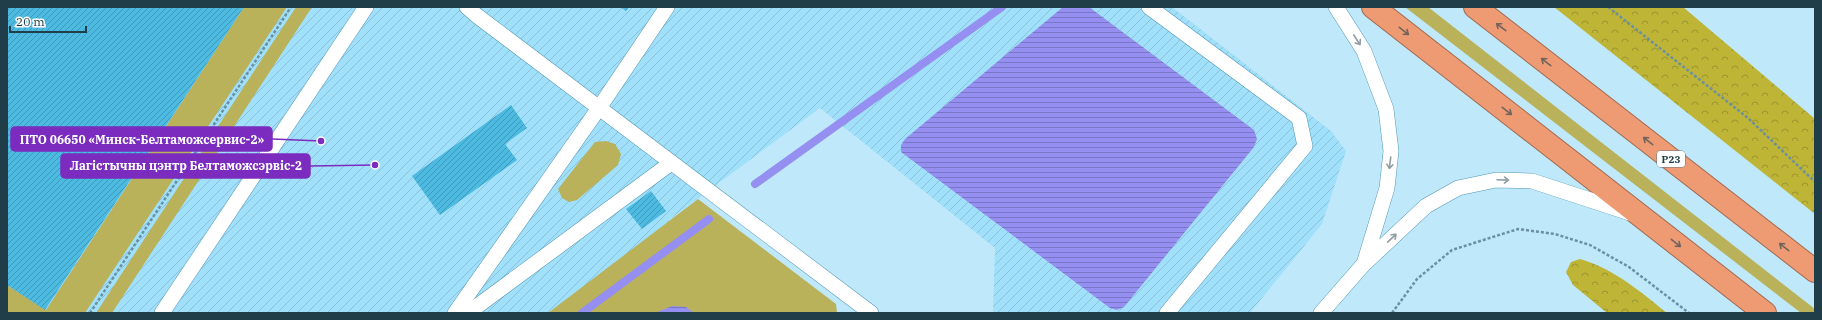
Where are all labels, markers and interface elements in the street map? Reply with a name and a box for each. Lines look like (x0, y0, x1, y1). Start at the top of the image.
scale bar (10, 8, 86, 34)
text: 20 m (16, 14, 45, 29)
one-way arrow (1495, 23, 1506, 31)
one-way arrow (1399, 27, 1410, 35)
one-way arrow (1353, 34, 1361, 45)
one-way arrow (1540, 57, 1551, 66)
one-way arrow (1501, 106, 1512, 115)
callout: ПТО 06650 «Минск-Белтаможсервис-2» (11, 127, 272, 151)
text: ПТО 06650 «Минск-Белтаможсервис-2» (20, 132, 265, 147)
one-way arrow (1643, 137, 1654, 146)
road number: Р23 (1657, 151, 1685, 167)
callout: Лагістычны цэнтр Белтаможсэрвіс-2 (61, 154, 310, 178)
one-way arrow (1386, 156, 1394, 169)
text: Лагістычны цэнтр Белтаможсэрвіс-2 (70, 158, 302, 173)
one-way arrow (1496, 176, 1509, 184)
one-way arrow (1387, 233, 1397, 243)
one-way arrow (1671, 238, 1682, 247)
one-way arrow (1779, 243, 1790, 251)

